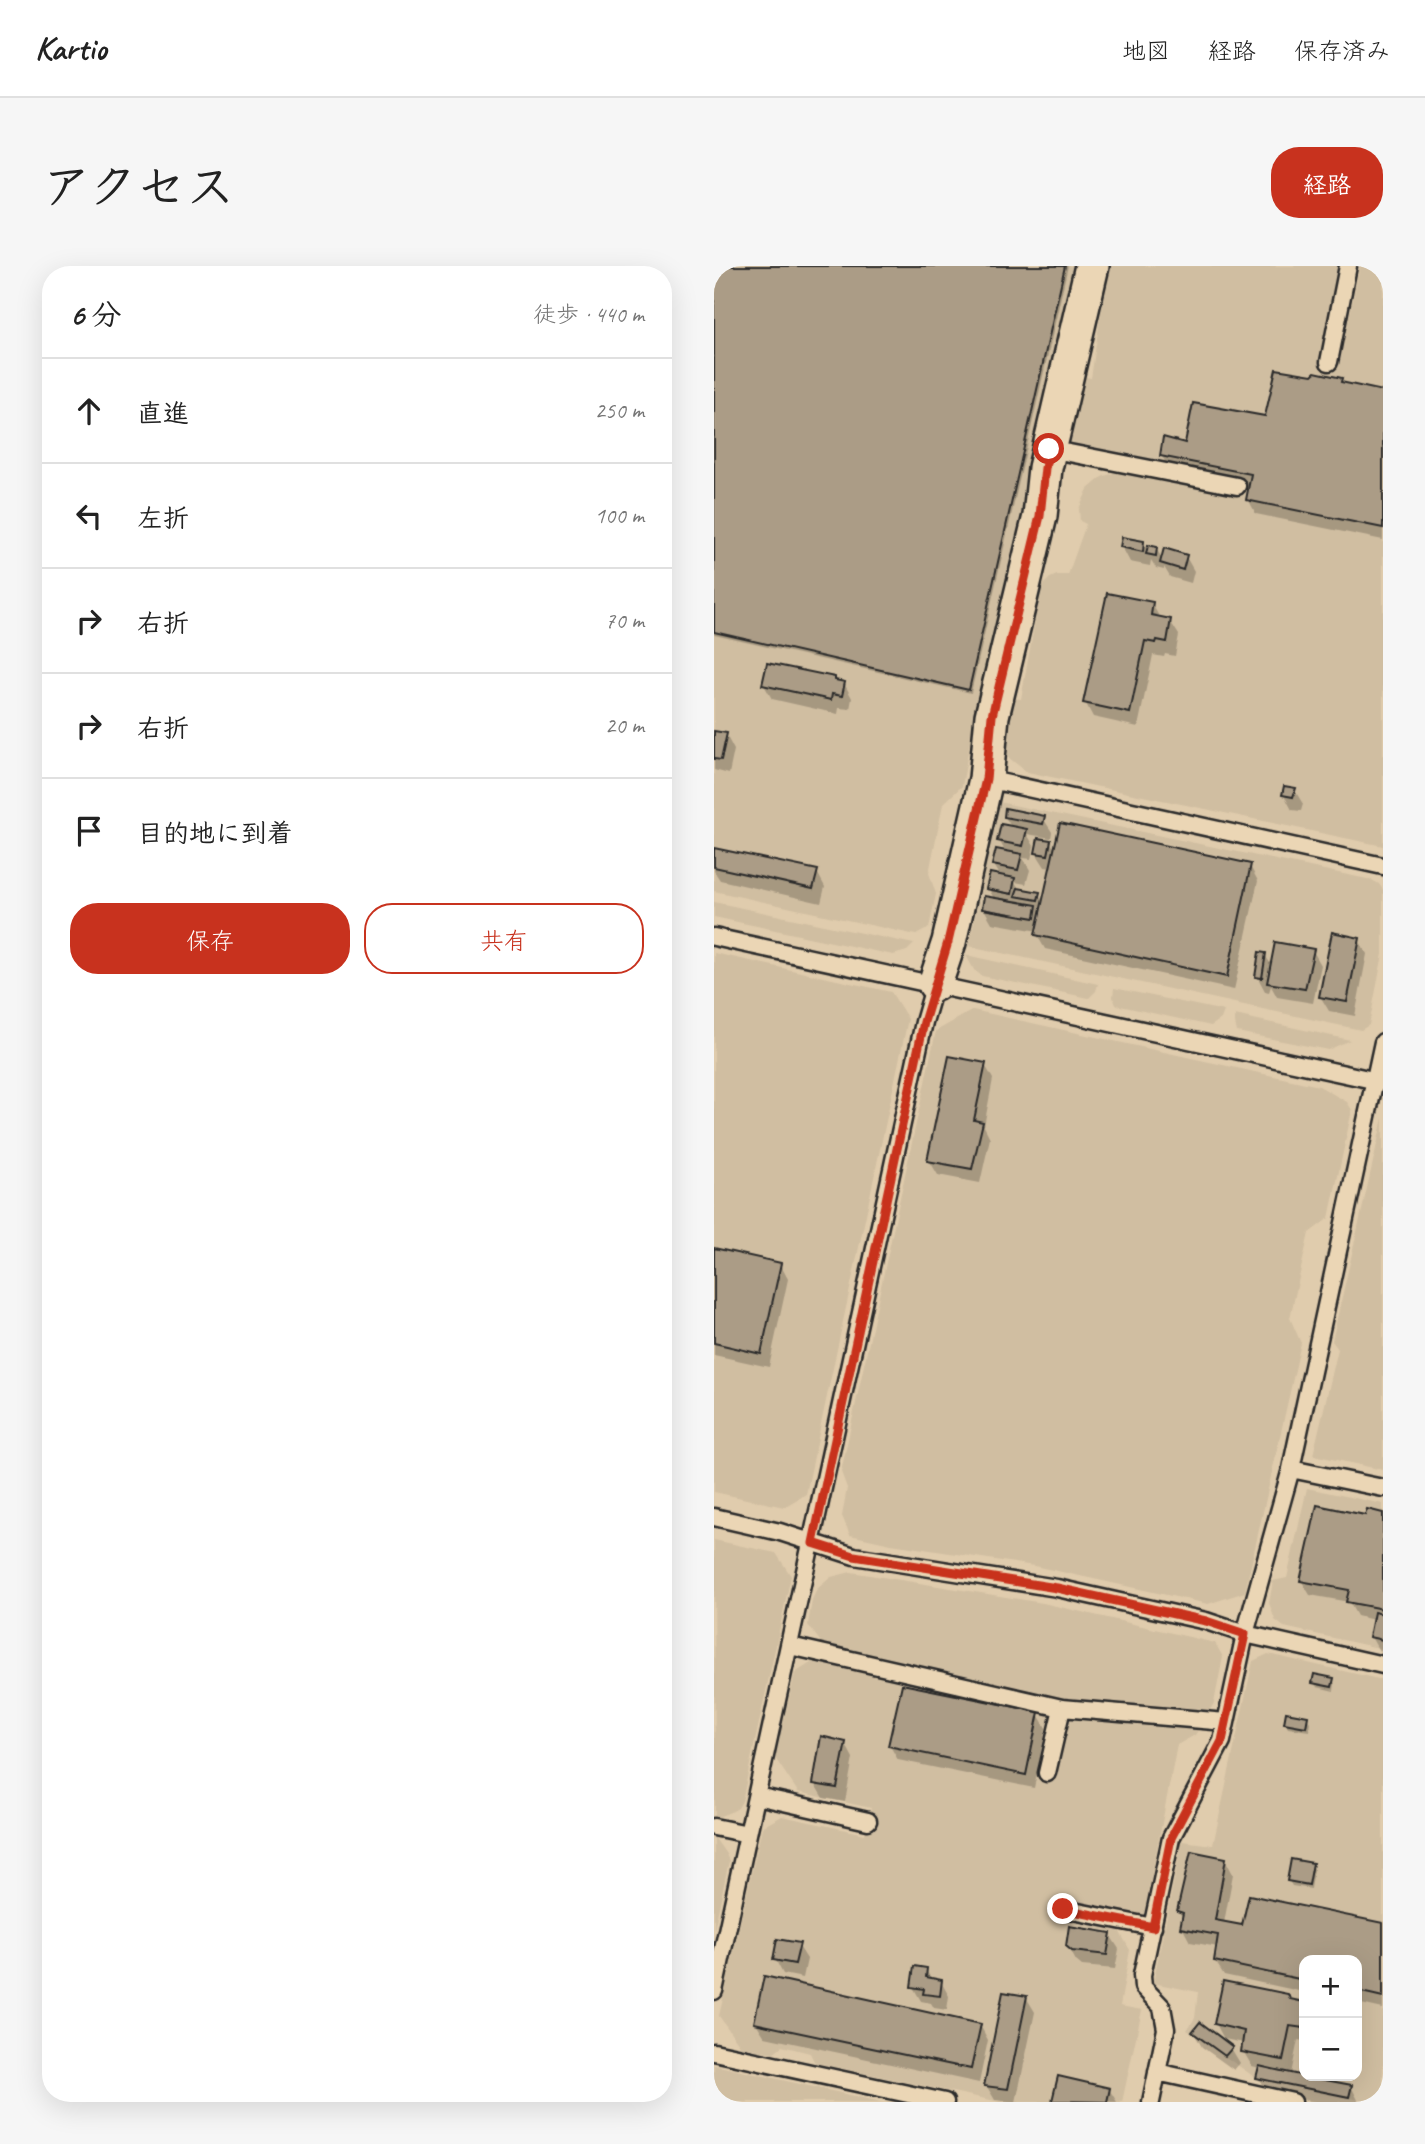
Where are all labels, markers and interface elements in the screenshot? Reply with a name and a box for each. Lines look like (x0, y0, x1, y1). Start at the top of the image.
text: Kartio (35, 27, 106, 69)
text: 地図 (1122, 36, 1170, 66)
text: 経路 (1208, 36, 1256, 66)
text: 保存済み (1294, 36, 1390, 66)
button: 経路 (1271, 147, 1383, 218)
text: アクセス (42, 156, 235, 218)
text: 6 分 (70, 296, 121, 334)
text: 徒歩 · 440 m (533, 300, 644, 329)
icon: ahead (70, 392, 108, 430)
text: 250 m (595, 396, 644, 425)
text: 直進 (137, 397, 189, 430)
route start (1033, 433, 1064, 464)
icon: left (70, 497, 108, 535)
text: 100 m (595, 501, 644, 530)
text: 左折 (137, 502, 189, 535)
icon: right (70, 602, 108, 640)
text: 70 m (605, 606, 644, 635)
text: 右折 (137, 607, 189, 640)
icon: right (70, 707, 108, 745)
text: 20 m (605, 711, 644, 740)
text: 右折 (137, 712, 189, 745)
icon: arrive (70, 812, 108, 850)
text: 目的地に到着 (137, 817, 293, 850)
button: 保存 (70, 903, 350, 974)
button: 共有 (364, 903, 644, 974)
route end (1047, 1893, 1078, 1924)
map controls (1299, 1955, 1362, 2081)
button: + (1299, 1955, 1362, 2018)
button: − (1299, 2018, 1362, 2081)

